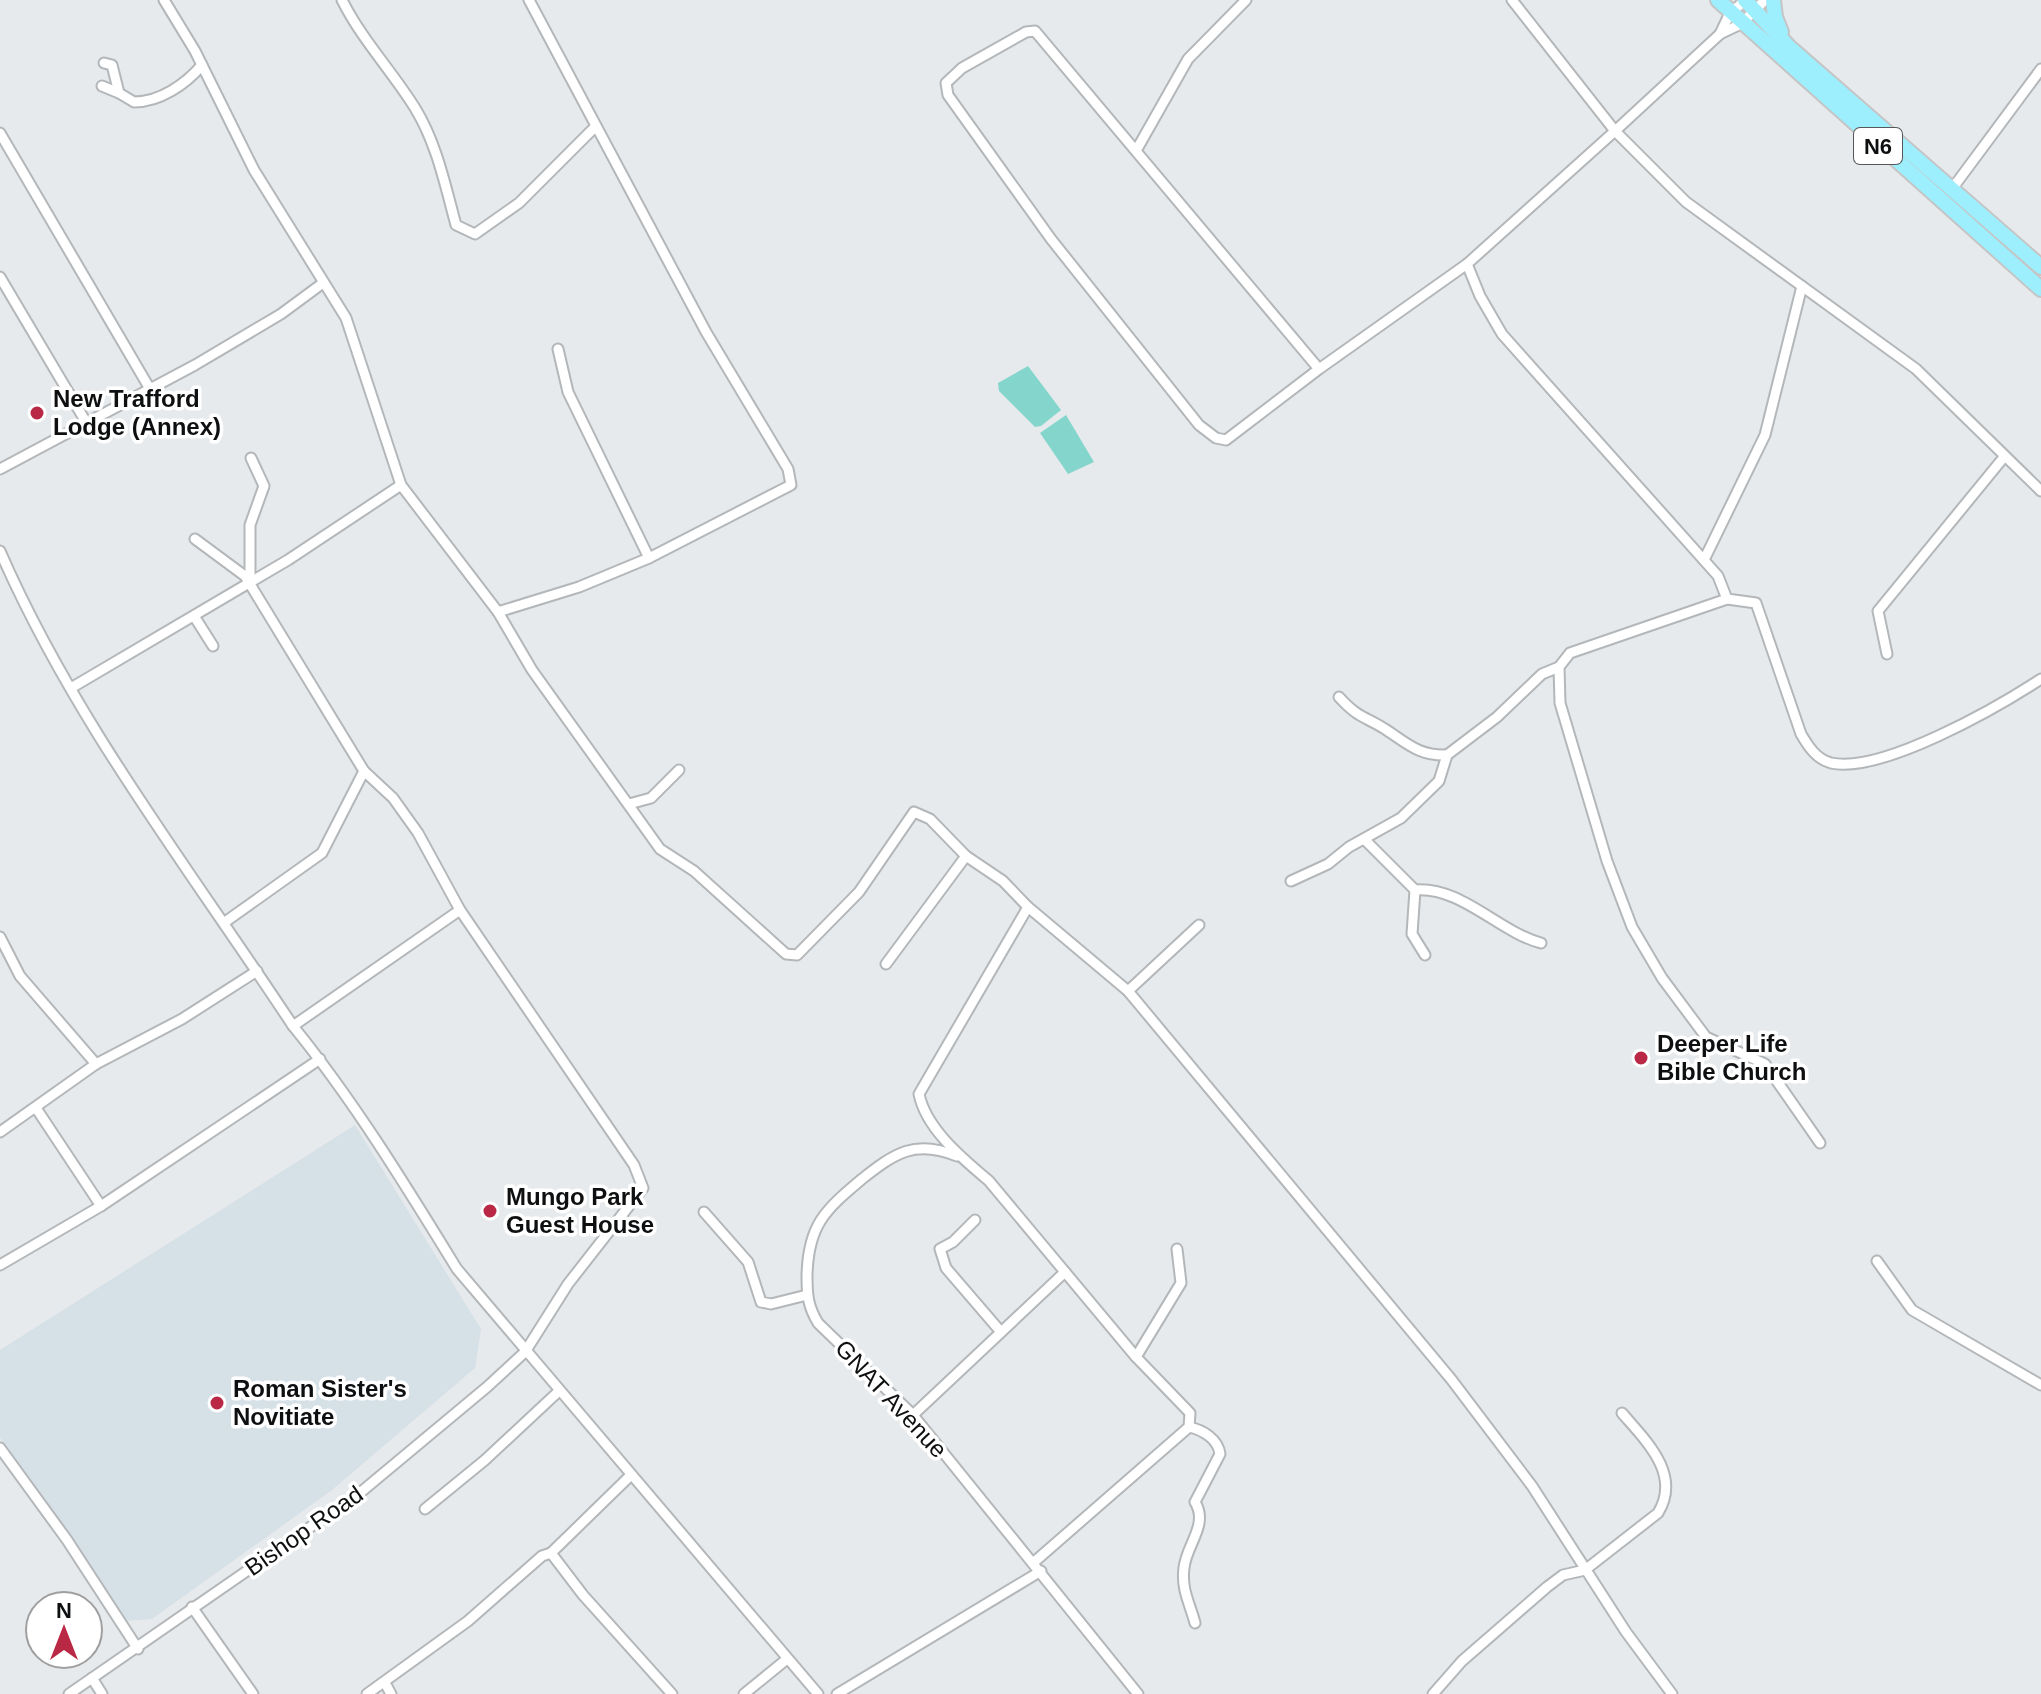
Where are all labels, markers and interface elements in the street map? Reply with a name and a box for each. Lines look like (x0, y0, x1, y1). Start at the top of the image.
road number: N6 (1854, 128, 1902, 164)
place label: New Trafford Lodge (Annex) (53, 385, 221, 440)
marker: New Trafford Lodge (Annex) (28, 404, 46, 422)
place label: Deeper Life Bible Church (1657, 1030, 1806, 1085)
marker: Deeper Life Bible Church (1632, 1049, 1650, 1067)
place label: Mungo Park Guest House (506, 1183, 654, 1238)
marker: Mungo Park Guest House (481, 1202, 499, 1220)
street label: GNAT Avenue (830, 1334, 953, 1463)
place label: Roman Sister's Novitiate (233, 1375, 407, 1430)
marker: Roman Sister's Novitiate (208, 1394, 226, 1412)
street label: Bishop Road (240, 1480, 368, 1581)
north arrow (24, 1590, 104, 1670)
text: N (56, 1598, 72, 1623)

